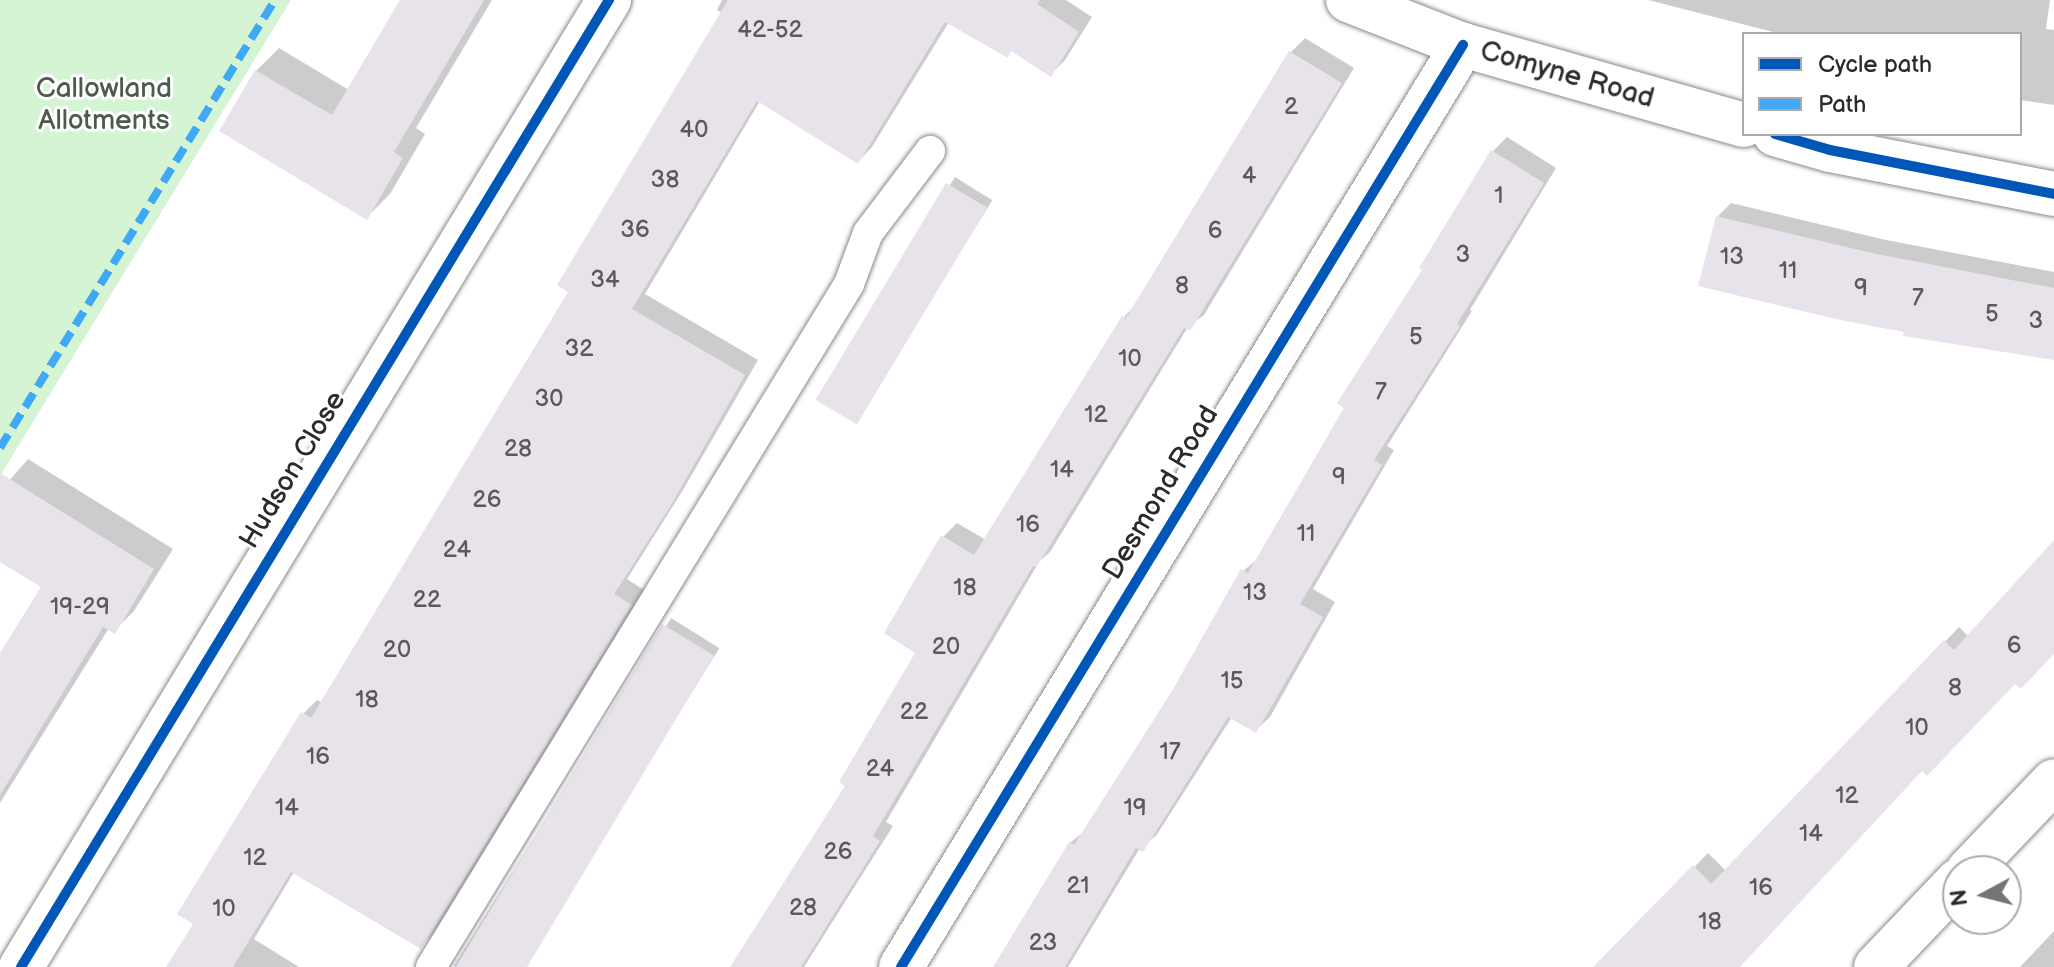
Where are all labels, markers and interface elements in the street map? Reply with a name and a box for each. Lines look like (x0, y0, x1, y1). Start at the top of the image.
house number: 42-52 (737, 16, 803, 44)
legend (1742, 32, 2022, 136)
street label: Comyne Road (1476, 34, 1658, 116)
text: Cycle path (1818, 50, 1932, 79)
park label: Callowland Allotments (36, 72, 172, 138)
text: Path (1818, 90, 1866, 119)
house number: 2 (1284, 93, 1298, 121)
house number: 40 (680, 116, 708, 144)
house number: 4 (1242, 162, 1256, 190)
house number: 38 (651, 166, 679, 194)
house number: 1 (1494, 182, 1504, 210)
house number: 36 (620, 216, 650, 244)
house number: 6 (1208, 217, 1222, 245)
house number: 3 (1456, 241, 1470, 269)
house number: 13 (1720, 243, 1744, 271)
house number: 11 (1779, 257, 1797, 285)
house number: 34 (590, 266, 620, 294)
house number: 8 (1175, 272, 1189, 300)
house number: 9 (1854, 274, 1868, 302)
house number: 7 (1912, 284, 1924, 312)
house number: 5 (1985, 300, 1999, 328)
house number: 3 (2029, 307, 2043, 335)
house number: 5 (1409, 323, 1423, 351)
house number: 32 (565, 335, 593, 363)
house number: 10 (1118, 345, 1142, 373)
house number: 7 (1375, 378, 1387, 406)
street label: Hudson Close (233, 385, 353, 555)
house number: 30 (535, 385, 563, 413)
street label: Desmond Road (1096, 400, 1226, 586)
house number: 12 (1084, 401, 1108, 429)
house number: 28 (504, 435, 532, 463)
house number: 14 (1050, 456, 1074, 484)
house number: 9 (1332, 463, 1346, 491)
house number: 26 (473, 486, 501, 514)
house number: 16 (1016, 511, 1040, 539)
house number: 11 (1297, 520, 1315, 548)
house number: 24 (443, 536, 471, 564)
house number: 18 (953, 574, 977, 602)
house number: 13 (1243, 579, 1267, 607)
house number: 22 (413, 586, 441, 614)
house number: 19-29 (50, 593, 110, 621)
house number: 6 (2007, 632, 2021, 660)
house number: 20 (932, 633, 960, 661)
house number: 20 (383, 636, 411, 664)
house number: 15 (1220, 667, 1244, 695)
house number: 8 (1948, 674, 1962, 702)
house number: 18 (355, 686, 379, 714)
house number: 22 (900, 698, 928, 726)
house number: 10 (1905, 714, 1929, 742)
house number: 17 (1159, 738, 1181, 766)
house number: 16 (306, 743, 330, 771)
house number: 24 (866, 755, 894, 783)
house number: 12 (1835, 782, 1859, 810)
house number: 14 (275, 794, 299, 822)
house number: 19 (1123, 794, 1147, 822)
house number: 14 (1799, 820, 1823, 848)
house number: 26 (824, 838, 852, 866)
house number: 12 (243, 844, 267, 872)
north arrow (1942, 855, 2022, 935)
house number: 21 (1066, 872, 1090, 900)
house number: 16 (1749, 874, 1773, 902)
text: N (1945, 888, 1974, 908)
house number: 28 (789, 894, 817, 922)
house number: 10 (212, 895, 236, 923)
house number: 18 (1698, 908, 1722, 936)
house number: 23 (1029, 929, 1057, 957)

